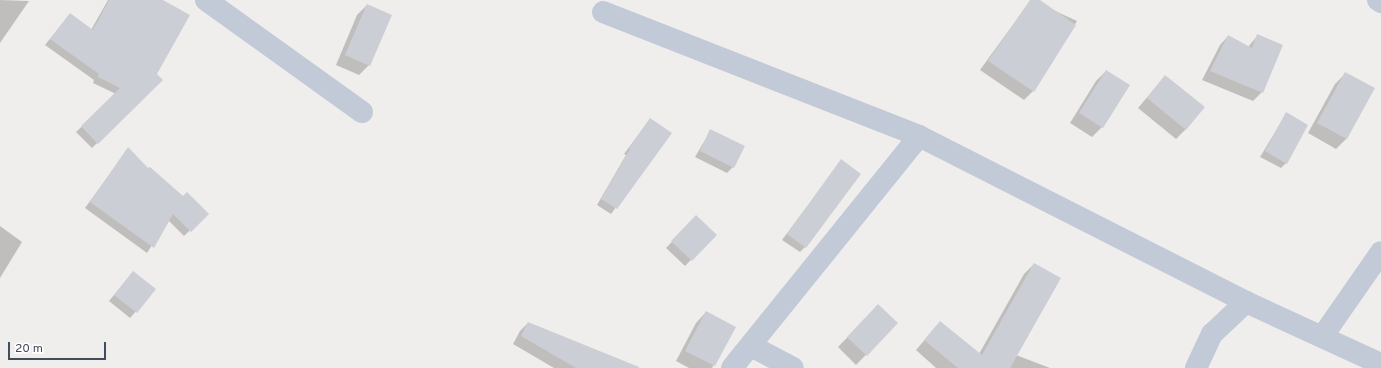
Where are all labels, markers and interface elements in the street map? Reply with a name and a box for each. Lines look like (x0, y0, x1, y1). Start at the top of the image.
scale bar (10, 334, 108, 360)
text: 20 m (15, 341, 43, 357)

